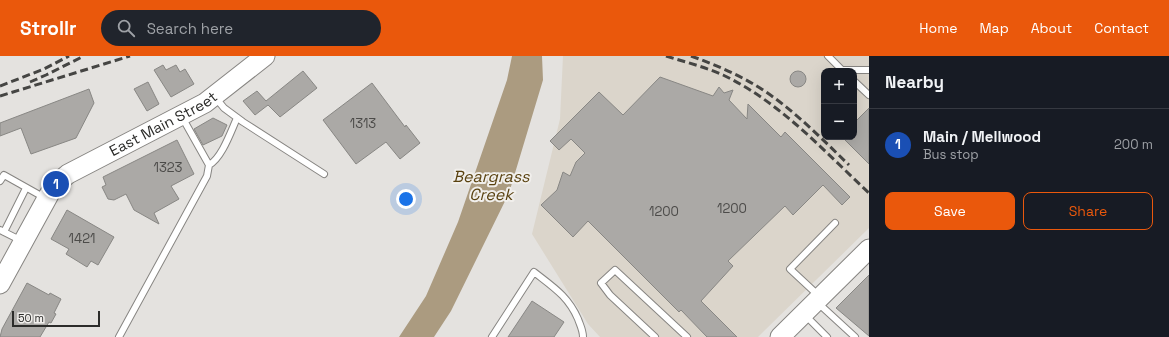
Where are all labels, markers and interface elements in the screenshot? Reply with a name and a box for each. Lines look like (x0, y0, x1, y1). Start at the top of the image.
search box (101, 10, 381, 46)
text: Strollr (20, 16, 77, 41)
icon: search (115, 17, 137, 39)
text: Search here (147, 19, 233, 38)
text: Home (919, 19, 957, 37)
text: Map (979, 19, 1009, 37)
text: About (1031, 19, 1072, 37)
text: Contact (1094, 19, 1149, 37)
map controls (821, 68, 857, 140)
button: + (821, 68, 857, 104)
text: Nearby (885, 71, 944, 93)
street label: East Main Street (106, 87, 221, 160)
button: − (821, 104, 857, 140)
house number: 1313 (350, 115, 376, 132)
text: Main / Mellwood (923, 127, 1041, 146)
text: 1 (895, 136, 901, 153)
text: 200 m (1114, 136, 1153, 153)
text: Bus stop (923, 146, 979, 163)
house number: 1323 (154, 159, 183, 176)
water label: Beargrass Creek (452, 166, 530, 205)
pin: 1 (43, 169, 69, 199)
your location (396, 189, 416, 209)
button: Save (885, 192, 1015, 230)
button: Share (1023, 192, 1153, 230)
house number: 1200 (717, 200, 747, 217)
house number: 1200 (649, 203, 679, 220)
house number: 1421 (69, 230, 95, 247)
scale bar (12, 309, 100, 328)
text: 50 m (18, 311, 44, 325)

